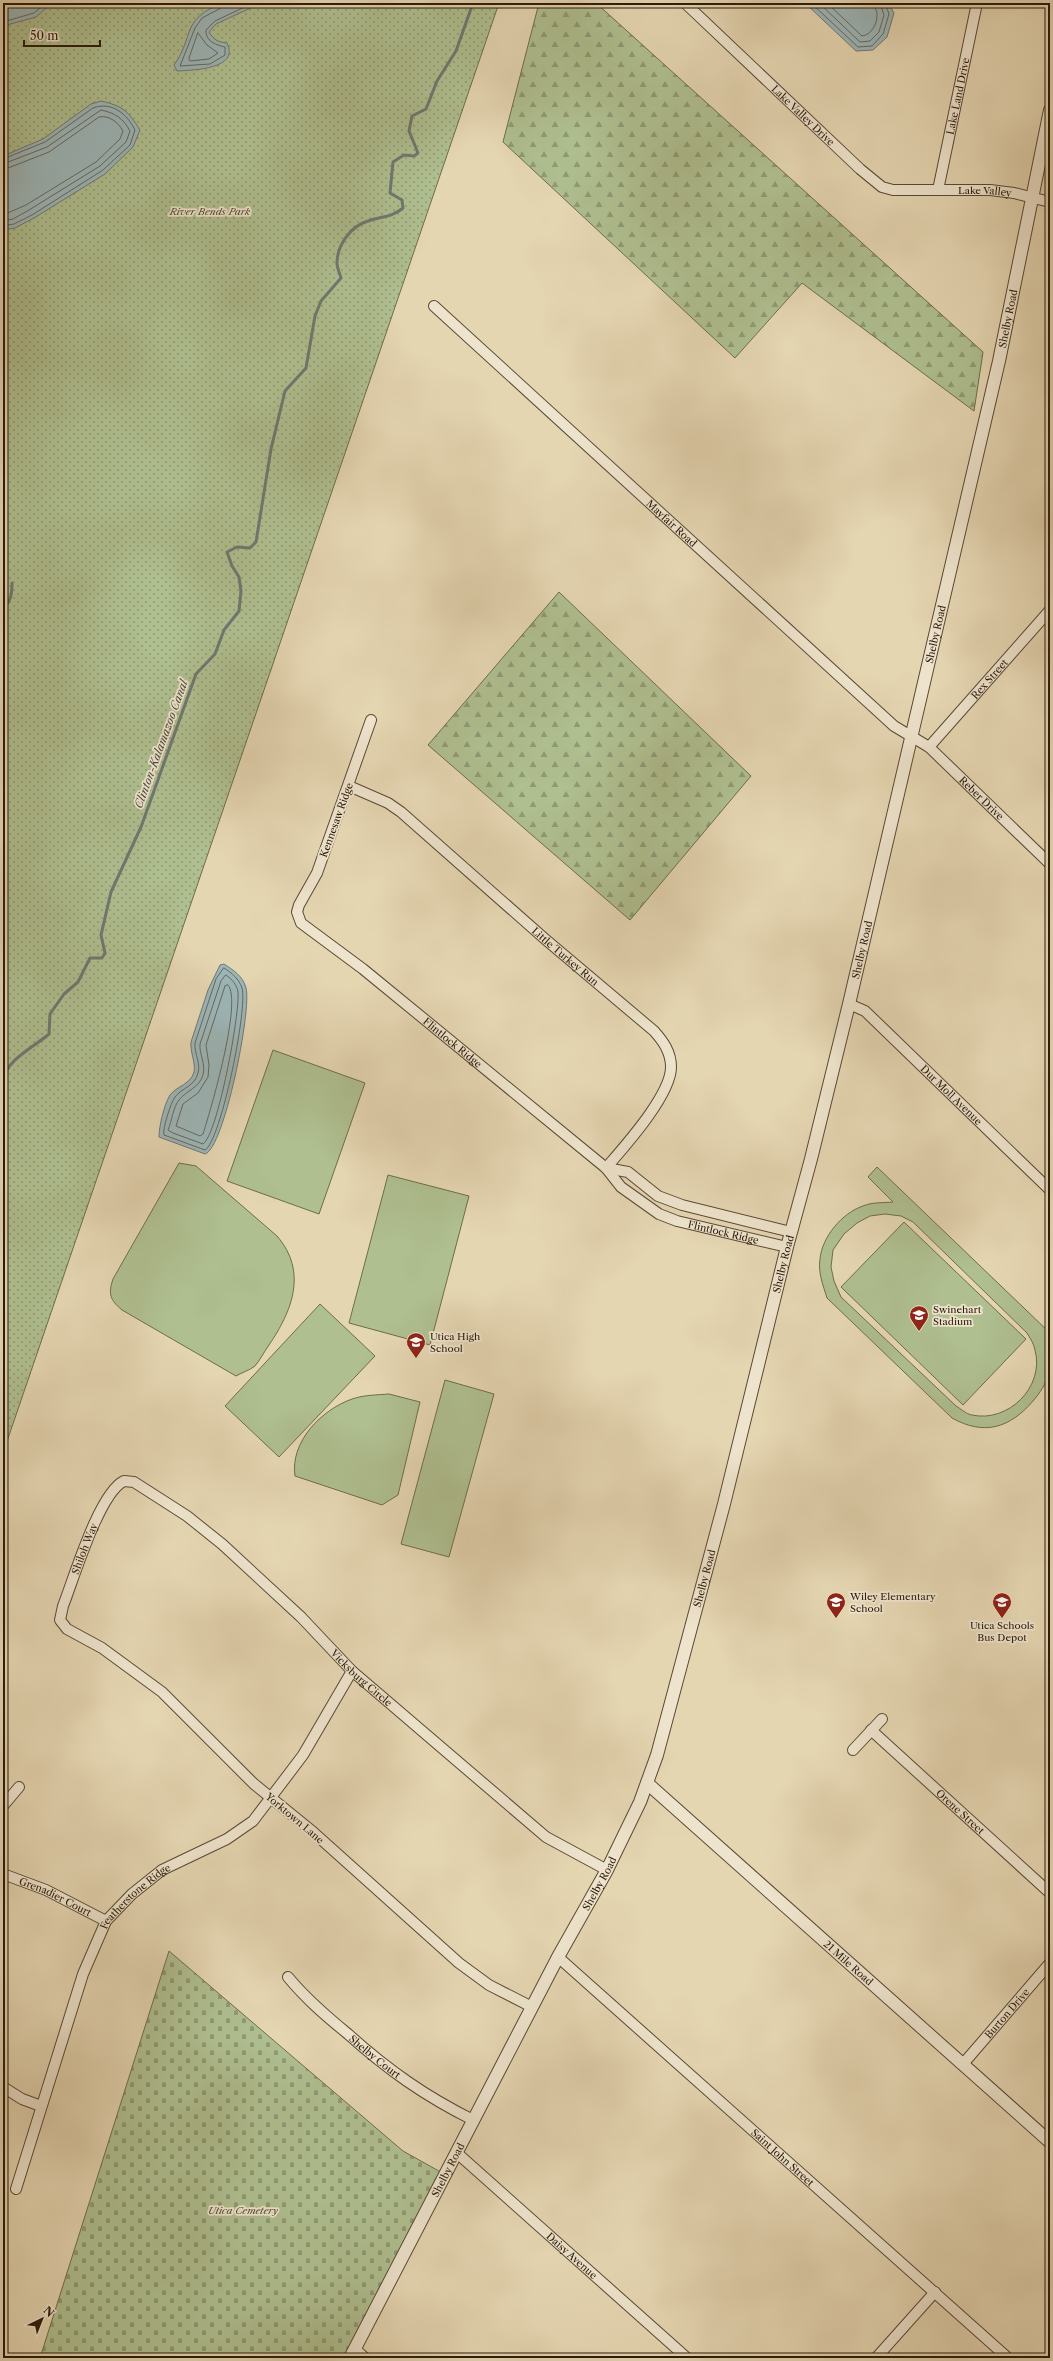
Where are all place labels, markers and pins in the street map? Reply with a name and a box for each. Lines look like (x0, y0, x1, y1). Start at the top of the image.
place label: Swinehart Stadium (933, 1303, 982, 1328)
school or university icon: Swinehart Stadium (908, 1304, 930, 1332)
place label: Utica High School (430, 1330, 481, 1355)
school or university icon: Utica High School (405, 1331, 427, 1359)
place label: Wiley Elementary School (849, 1590, 936, 1615)
school or university icon: Wiley Elementary School (825, 1591, 847, 1619)
school or university icon: Utica Schools Bus Depot (991, 1591, 1013, 1619)
place label: Utica Schools Bus Depot (970, 1619, 1034, 1644)

